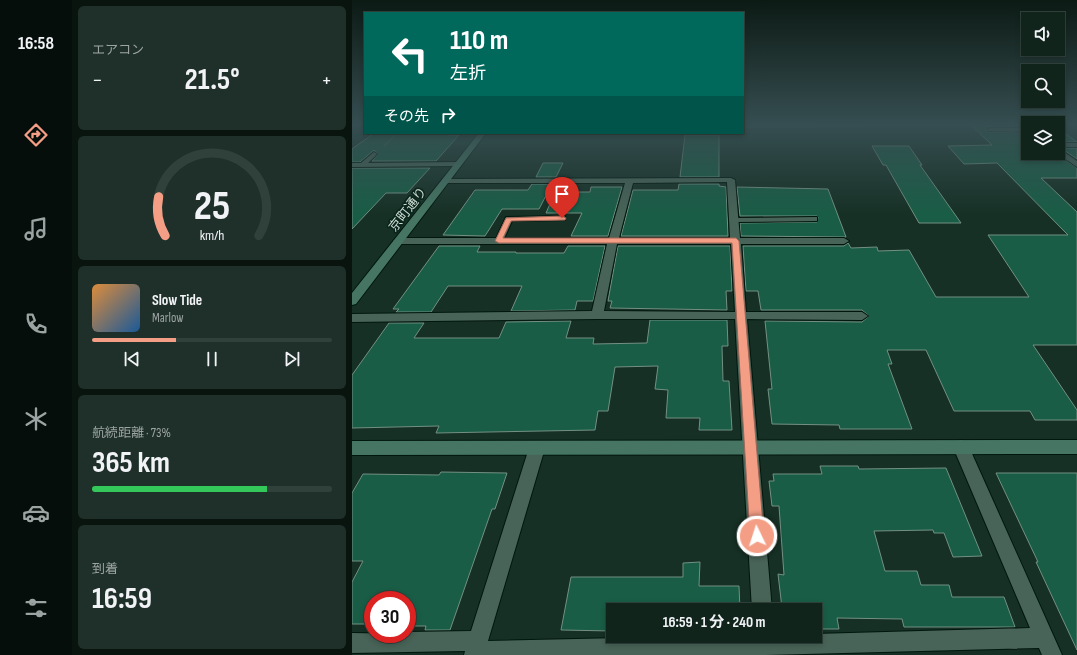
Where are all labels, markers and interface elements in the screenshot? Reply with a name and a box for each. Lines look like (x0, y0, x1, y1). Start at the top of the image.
map controls (1021, 12, 1065, 160)
button: sound (1021, 12, 1065, 56)
text: 110 m (450, 24, 508, 57)
icon: left (384, 28, 436, 80)
text: 16:58 (18, 33, 54, 54)
text: エアコン (92, 42, 144, 58)
text: 21.5° (184, 62, 240, 98)
text: 左折 (450, 63, 486, 84)
button: search (1021, 64, 1065, 108)
text: − (92, 67, 103, 94)
text: + (321, 67, 332, 94)
icon: right (437, 104, 459, 126)
text: その先 (384, 107, 429, 126)
button: layers (1021, 116, 1065, 160)
icon: directions (22, 121, 50, 149)
pin (545, 177, 579, 218)
text: 25 (194, 181, 230, 230)
icon: arrive (551, 183, 573, 205)
street label: 京町通り (385, 184, 430, 235)
icon: music (22, 215, 50, 243)
text: km/h (200, 226, 224, 243)
text: Slow Tide (152, 291, 202, 310)
icon: phone (22, 310, 50, 338)
text: Marlow (152, 310, 184, 326)
icon: previous (121, 348, 143, 370)
icon: pause (201, 348, 223, 370)
icon: next (281, 348, 303, 370)
icon: climate (22, 405, 50, 433)
text: 航続距離 · 73% (92, 425, 171, 441)
text: 365 km (92, 445, 170, 481)
icon: car (22, 499, 50, 527)
position arrow (736, 515, 778, 557)
text: 到着 (92, 561, 118, 577)
text: 16:59 (92, 581, 152, 617)
speed limit sign: 30 (364, 591, 416, 643)
icon: filters (22, 594, 50, 622)
text: 16:59 · 1 分 · 240 m (663, 613, 765, 632)

